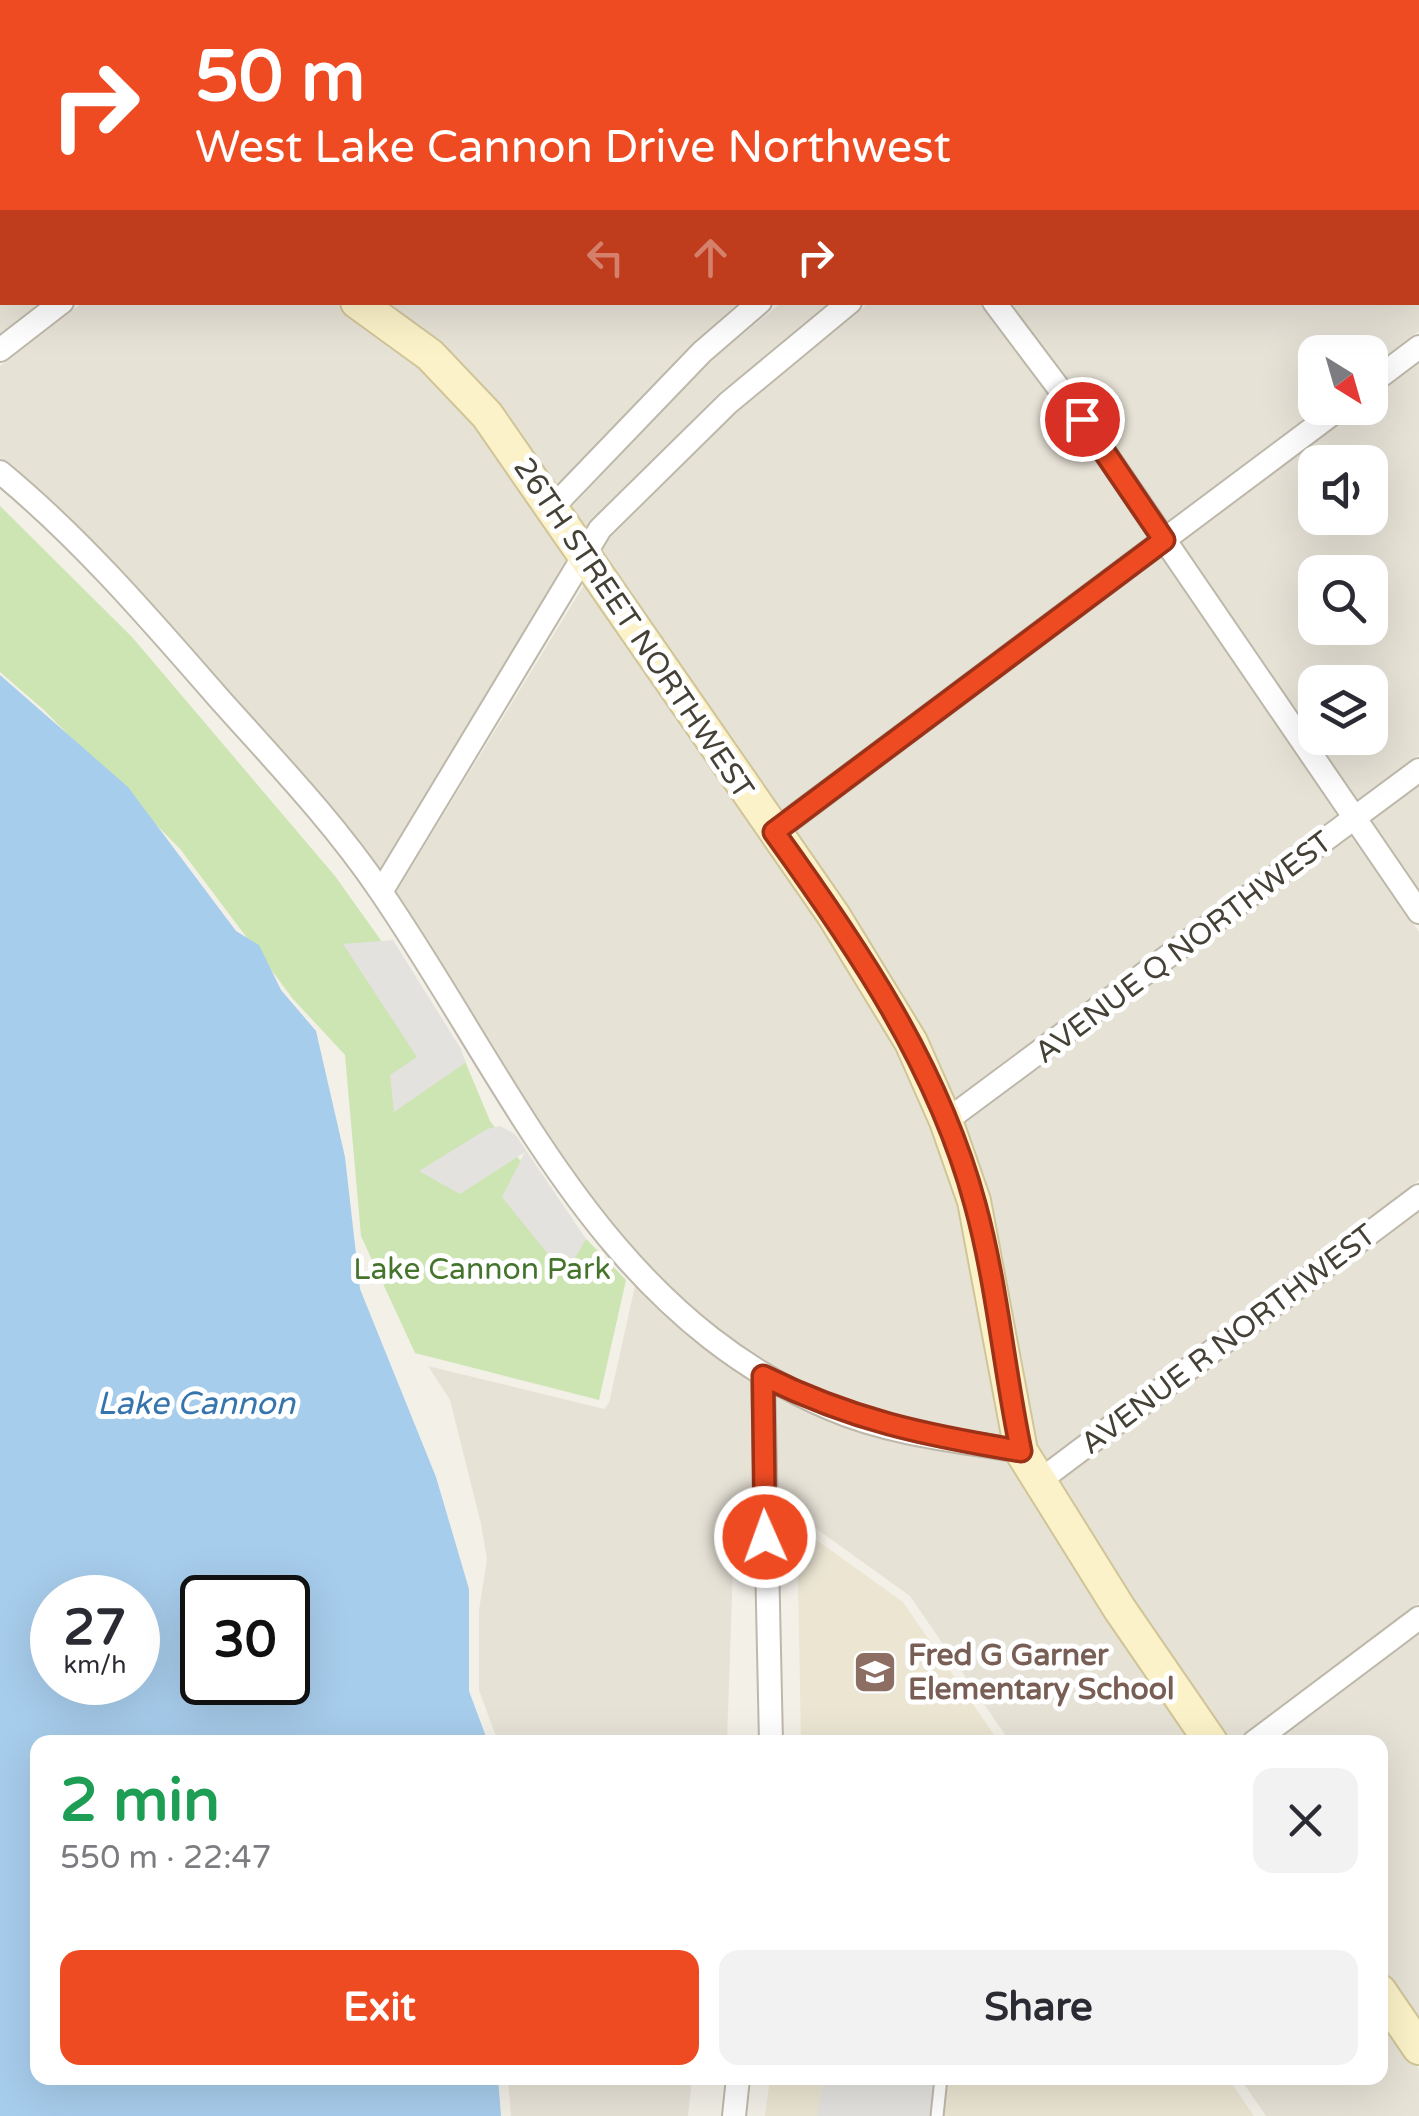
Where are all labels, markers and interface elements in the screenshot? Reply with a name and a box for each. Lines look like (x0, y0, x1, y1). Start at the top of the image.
text: 50 m (195, 36, 365, 120)
icon: right (30, 40, 160, 170)
text: West Lake Cannon Drive Northwest (195, 121, 951, 175)
icon: left (578, 230, 633, 285)
icon: ahead (683, 230, 738, 285)
icon: right (788, 230, 843, 285)
north arrow (1298, 335, 1388, 425)
map controls (1298, 335, 1388, 755)
pin (1040, 377, 1125, 462)
icon: arrive (1055, 392, 1110, 447)
button: sound (1298, 445, 1388, 535)
street label: 26TH STREET NORTHWEST (505, 451, 762, 806)
button: search (1298, 555, 1388, 645)
button: layers (1298, 665, 1388, 755)
street label: AVENUE Q NORTHWEST (1027, 823, 1339, 1071)
street label: AVENUE R NORTHWEST (1073, 1216, 1383, 1462)
park label: Lake Cannon Park (353, 1251, 611, 1288)
water label: Lake Cannon (97, 1385, 297, 1423)
position arrow (713, 1485, 817, 1589)
speed limit sign: 30 (180, 1575, 310, 1705)
text: 27 (64, 1598, 126, 1658)
place label: Fred G Garner Elementary School (908, 1637, 1174, 1708)
school or university icon: Fred G Garner Elementary School (852, 1649, 898, 1695)
text: km/h (64, 1650, 126, 1680)
text: 2 min (60, 1765, 220, 1837)
button: close (1253, 1768, 1358, 1873)
text: 550 m · 22:47 (60, 1839, 272, 1877)
button: Exit (60, 1950, 699, 2065)
button: Share (719, 1950, 1358, 2065)

